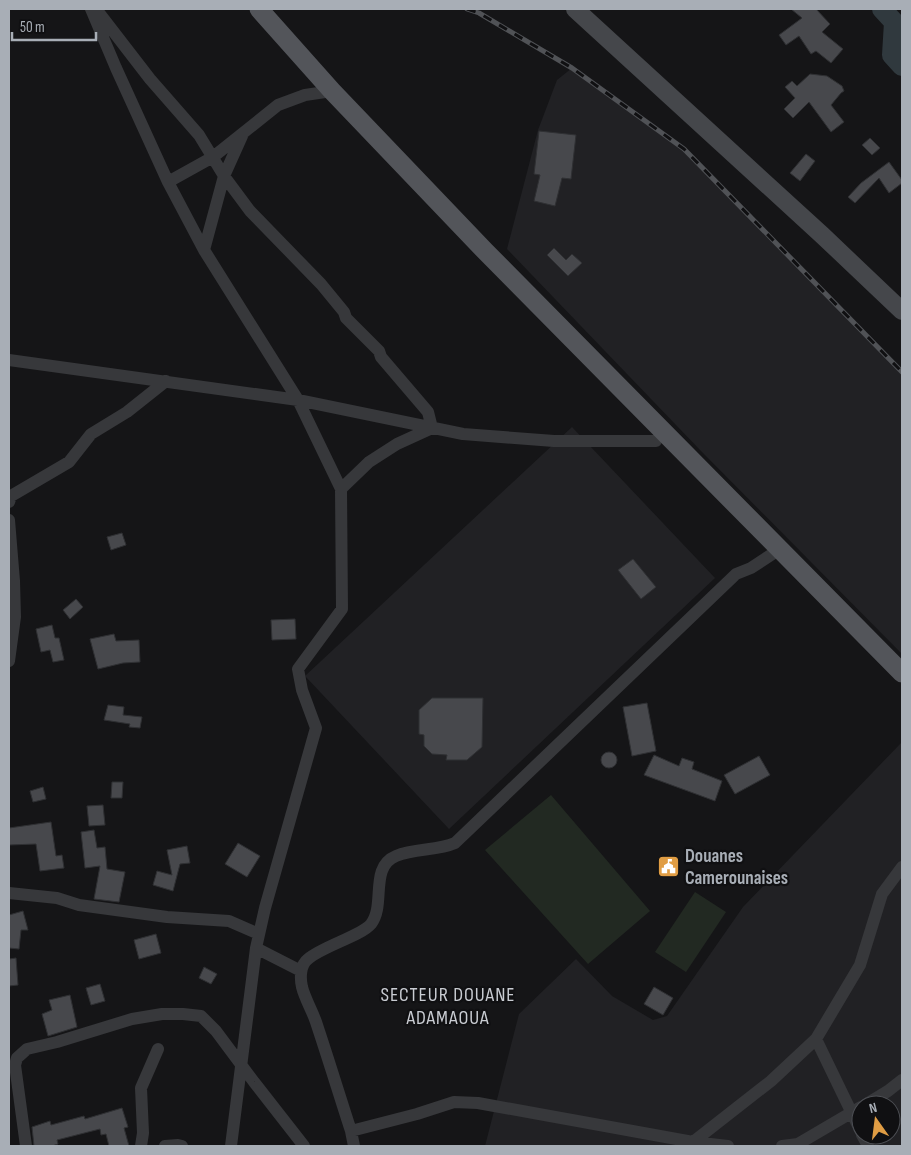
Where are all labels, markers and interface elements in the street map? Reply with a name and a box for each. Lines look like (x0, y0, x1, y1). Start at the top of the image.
scale bar (12, 10, 96, 42)
text: 50 m (20, 18, 45, 37)
place label: Douanes Camerounaises (685, 845, 788, 890)
public building icon: Douanes Camerounaises (657, 855, 681, 879)
district label: SECTEUR DOUANE ADAMAOUA (380, 983, 516, 1030)
north arrow (851, 1095, 901, 1145)
text: N (867, 1099, 879, 1117)

